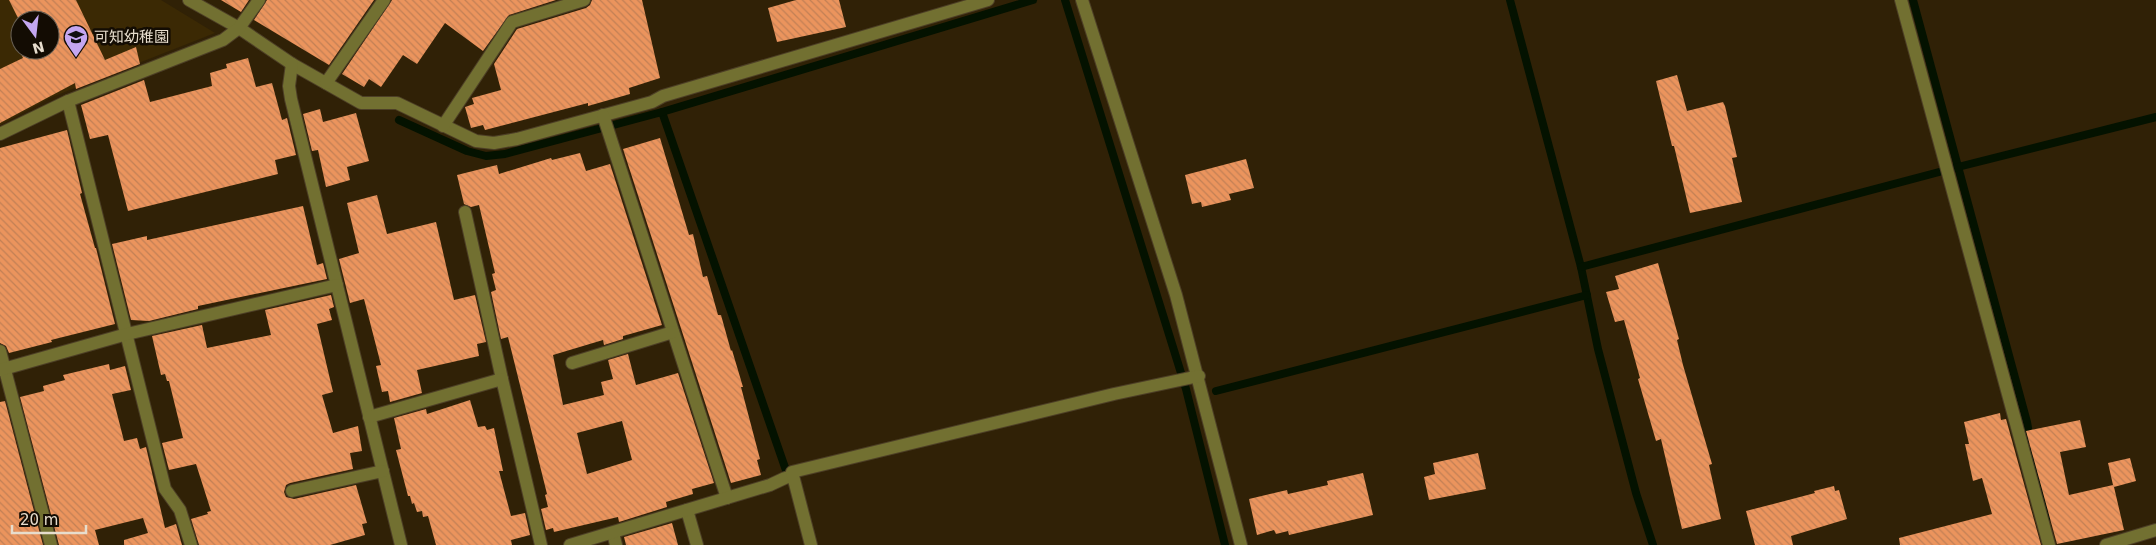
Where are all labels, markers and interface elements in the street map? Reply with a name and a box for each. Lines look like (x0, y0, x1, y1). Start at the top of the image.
north arrow (10, 10, 60, 60)
school or university icon: 可知幼稚園 (63, 24, 89, 58)
place label: 可知幼稚園 (94, 28, 169, 46)
text: N (31, 38, 46, 57)
scale bar (12, 502, 86, 534)
text: 20 m (20, 511, 58, 529)

